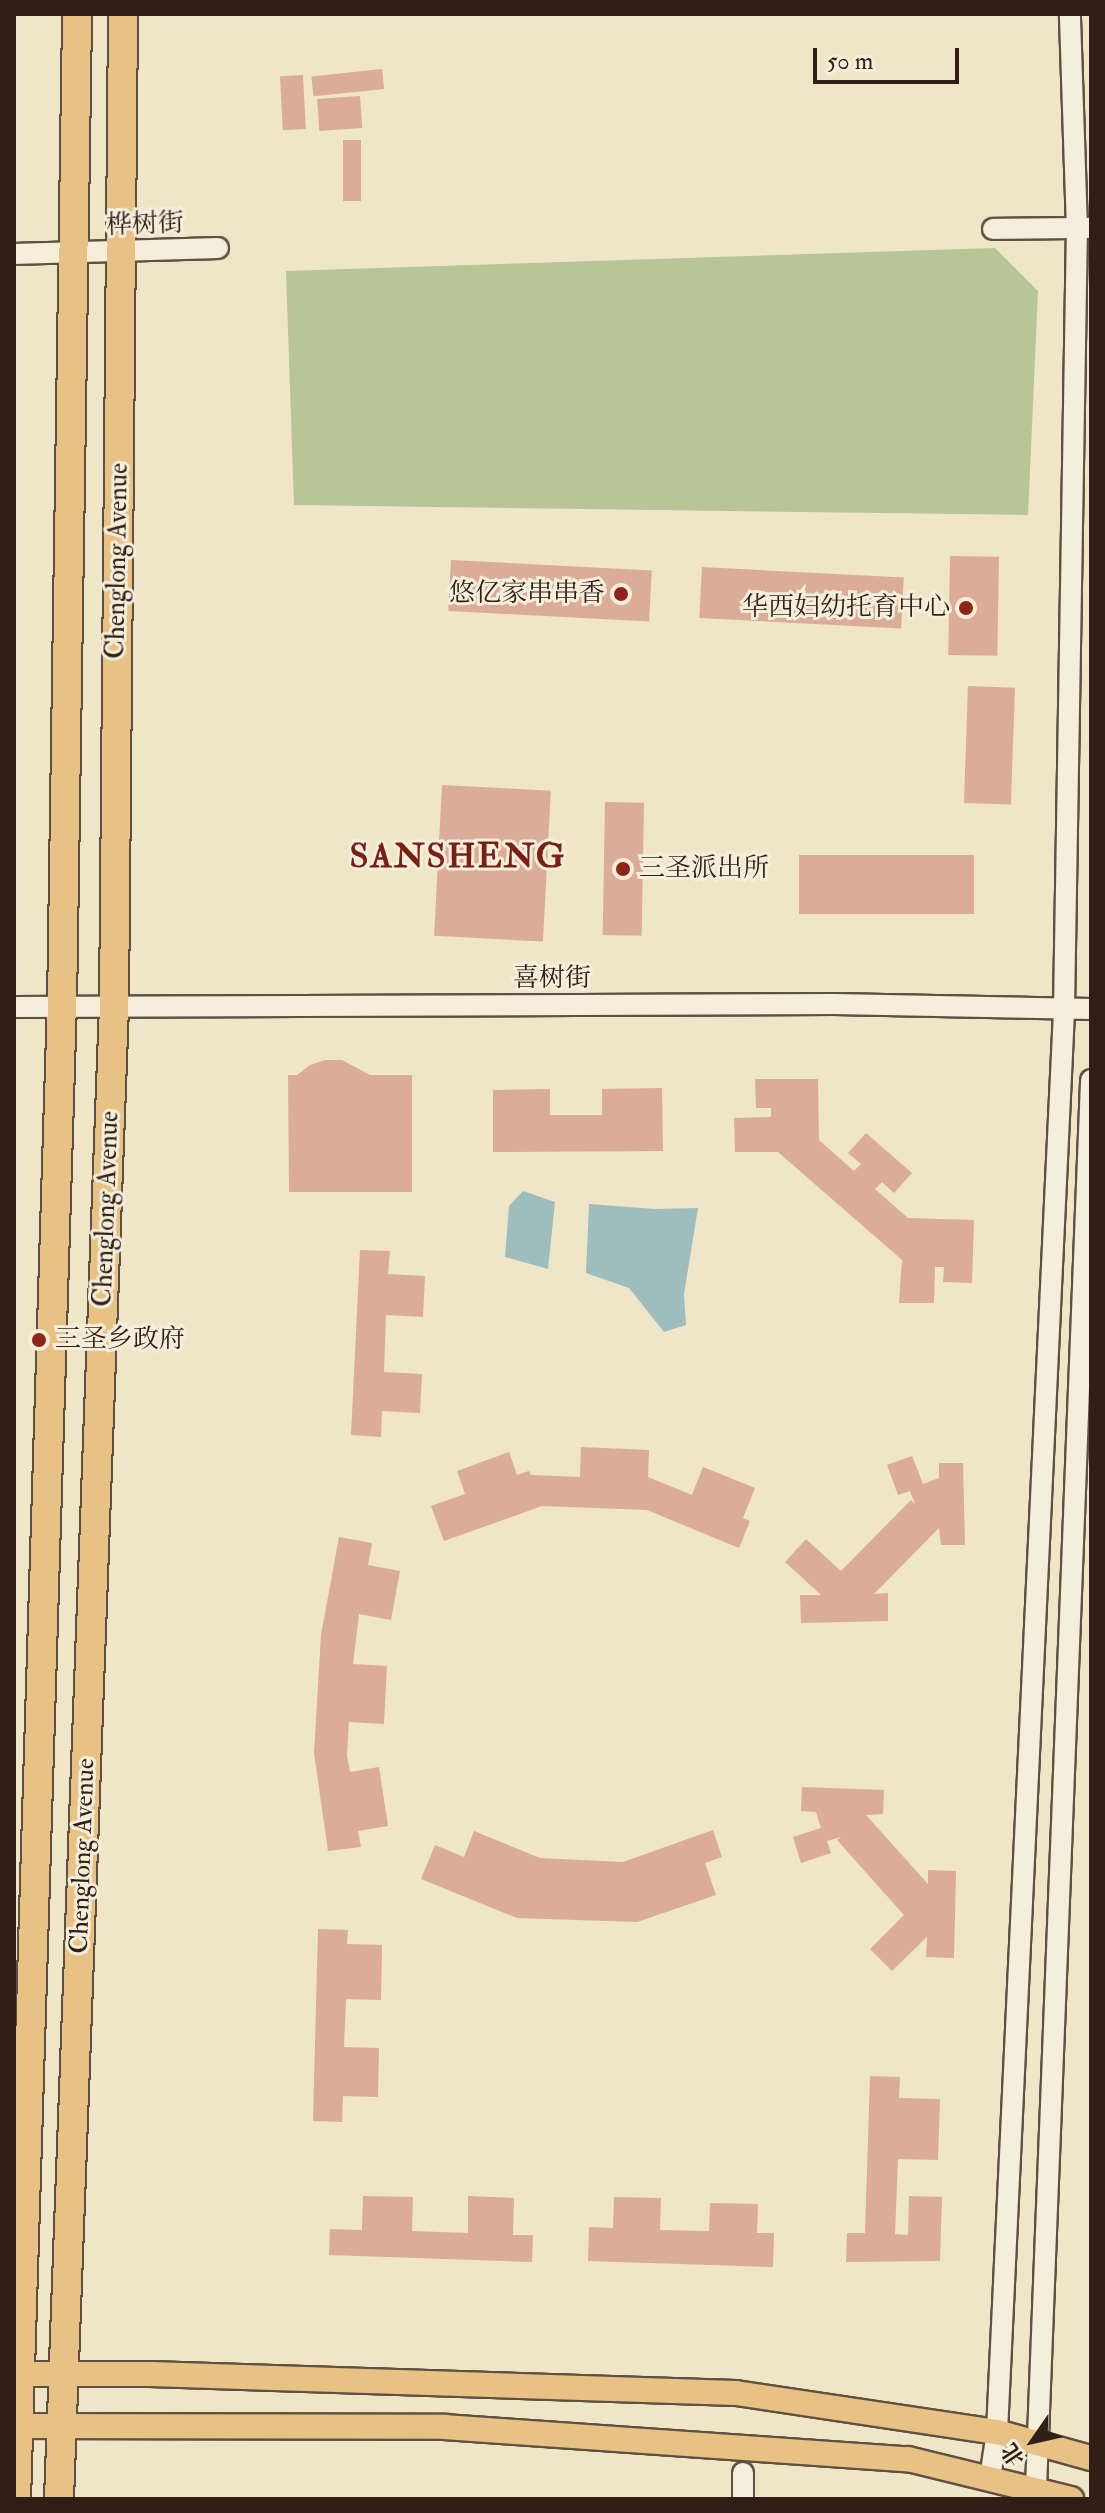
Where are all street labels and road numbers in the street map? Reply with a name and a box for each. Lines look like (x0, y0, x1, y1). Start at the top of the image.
street label: 桦树街 (105, 208, 185, 242)
street label: Chenglong Avenue (101, 463, 135, 659)
street label: 喜树街 (513, 963, 591, 995)
street label: Chenglong Avenue (88, 1111, 126, 1307)
street label: Chenglong Avenue (64, 1758, 102, 1954)

